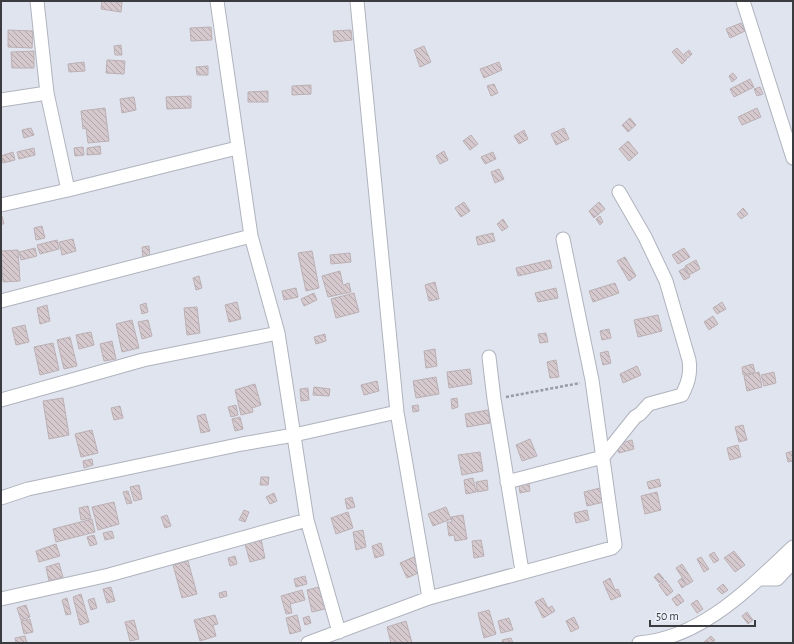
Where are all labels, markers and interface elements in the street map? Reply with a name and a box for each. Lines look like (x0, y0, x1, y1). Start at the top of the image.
scale bar (650, 602, 755, 628)
text: 50 m (656, 610, 679, 622)

